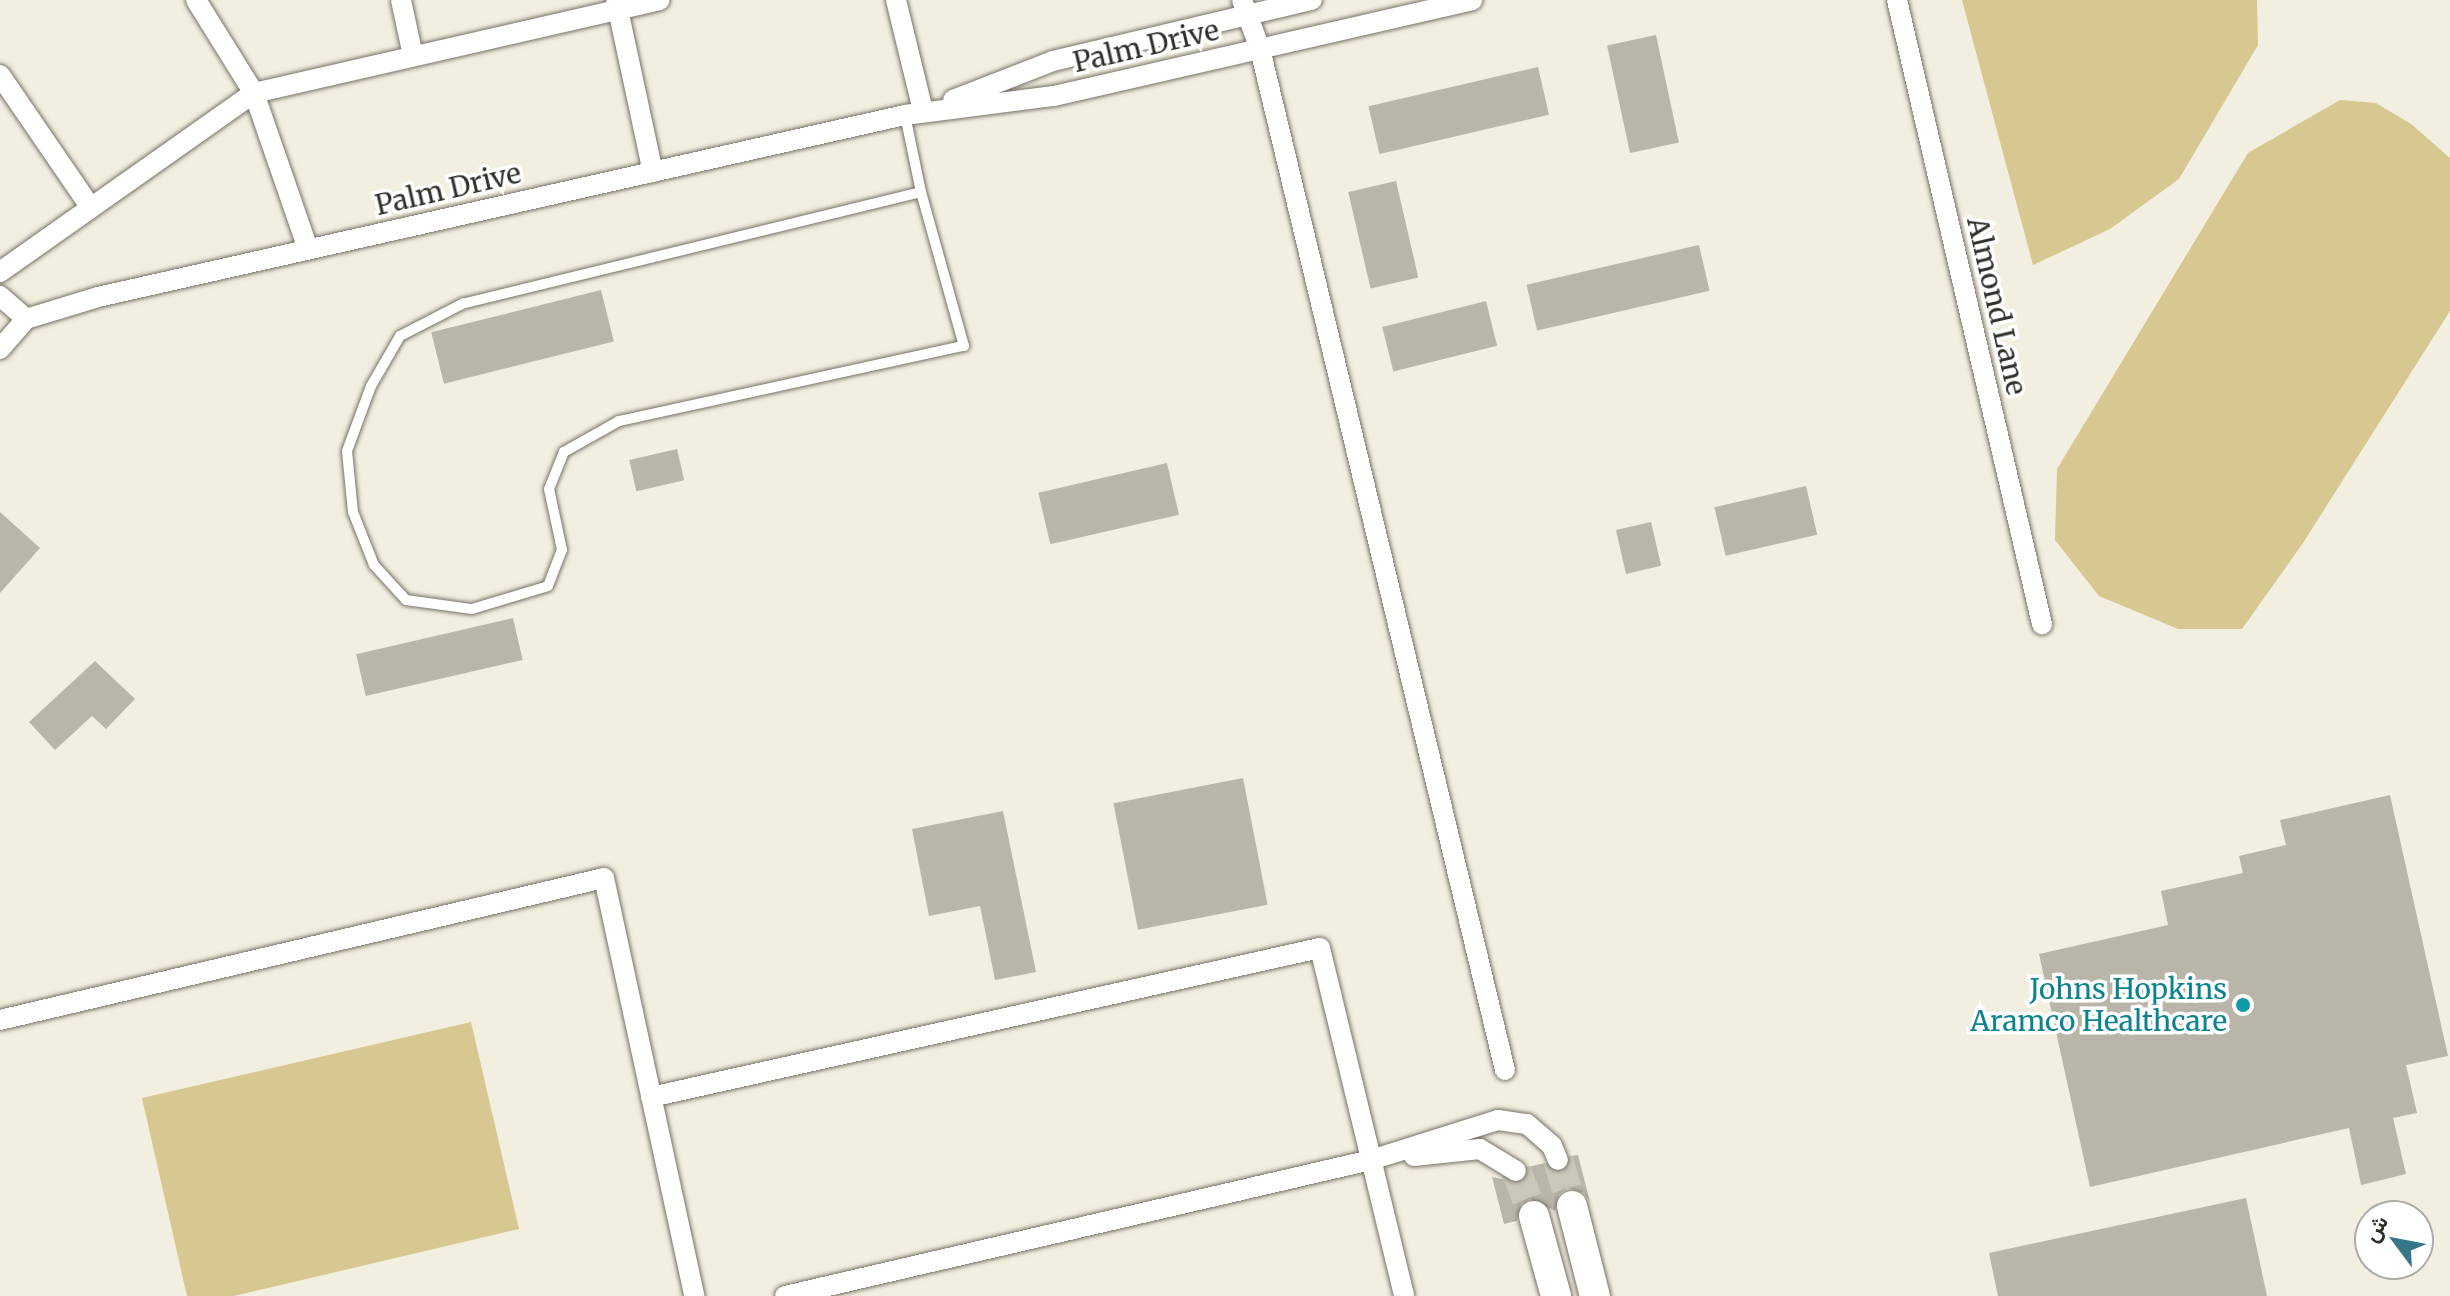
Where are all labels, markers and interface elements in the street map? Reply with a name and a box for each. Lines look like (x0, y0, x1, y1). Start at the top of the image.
street label: Palm Drive (1070, 13, 1222, 79)
street label: Palm Drive (372, 156, 524, 222)
street label: Almond Lane (1960, 214, 2034, 398)
place label: Johns Hopkins Aramco Healthcare (1970, 972, 2227, 1038)
marker: Johns Hopkins Aramco Healthcare (2234, 996, 2252, 1014)
north arrow (2354, 1200, 2434, 1280)
text: ش (2356, 1210, 2394, 1247)

